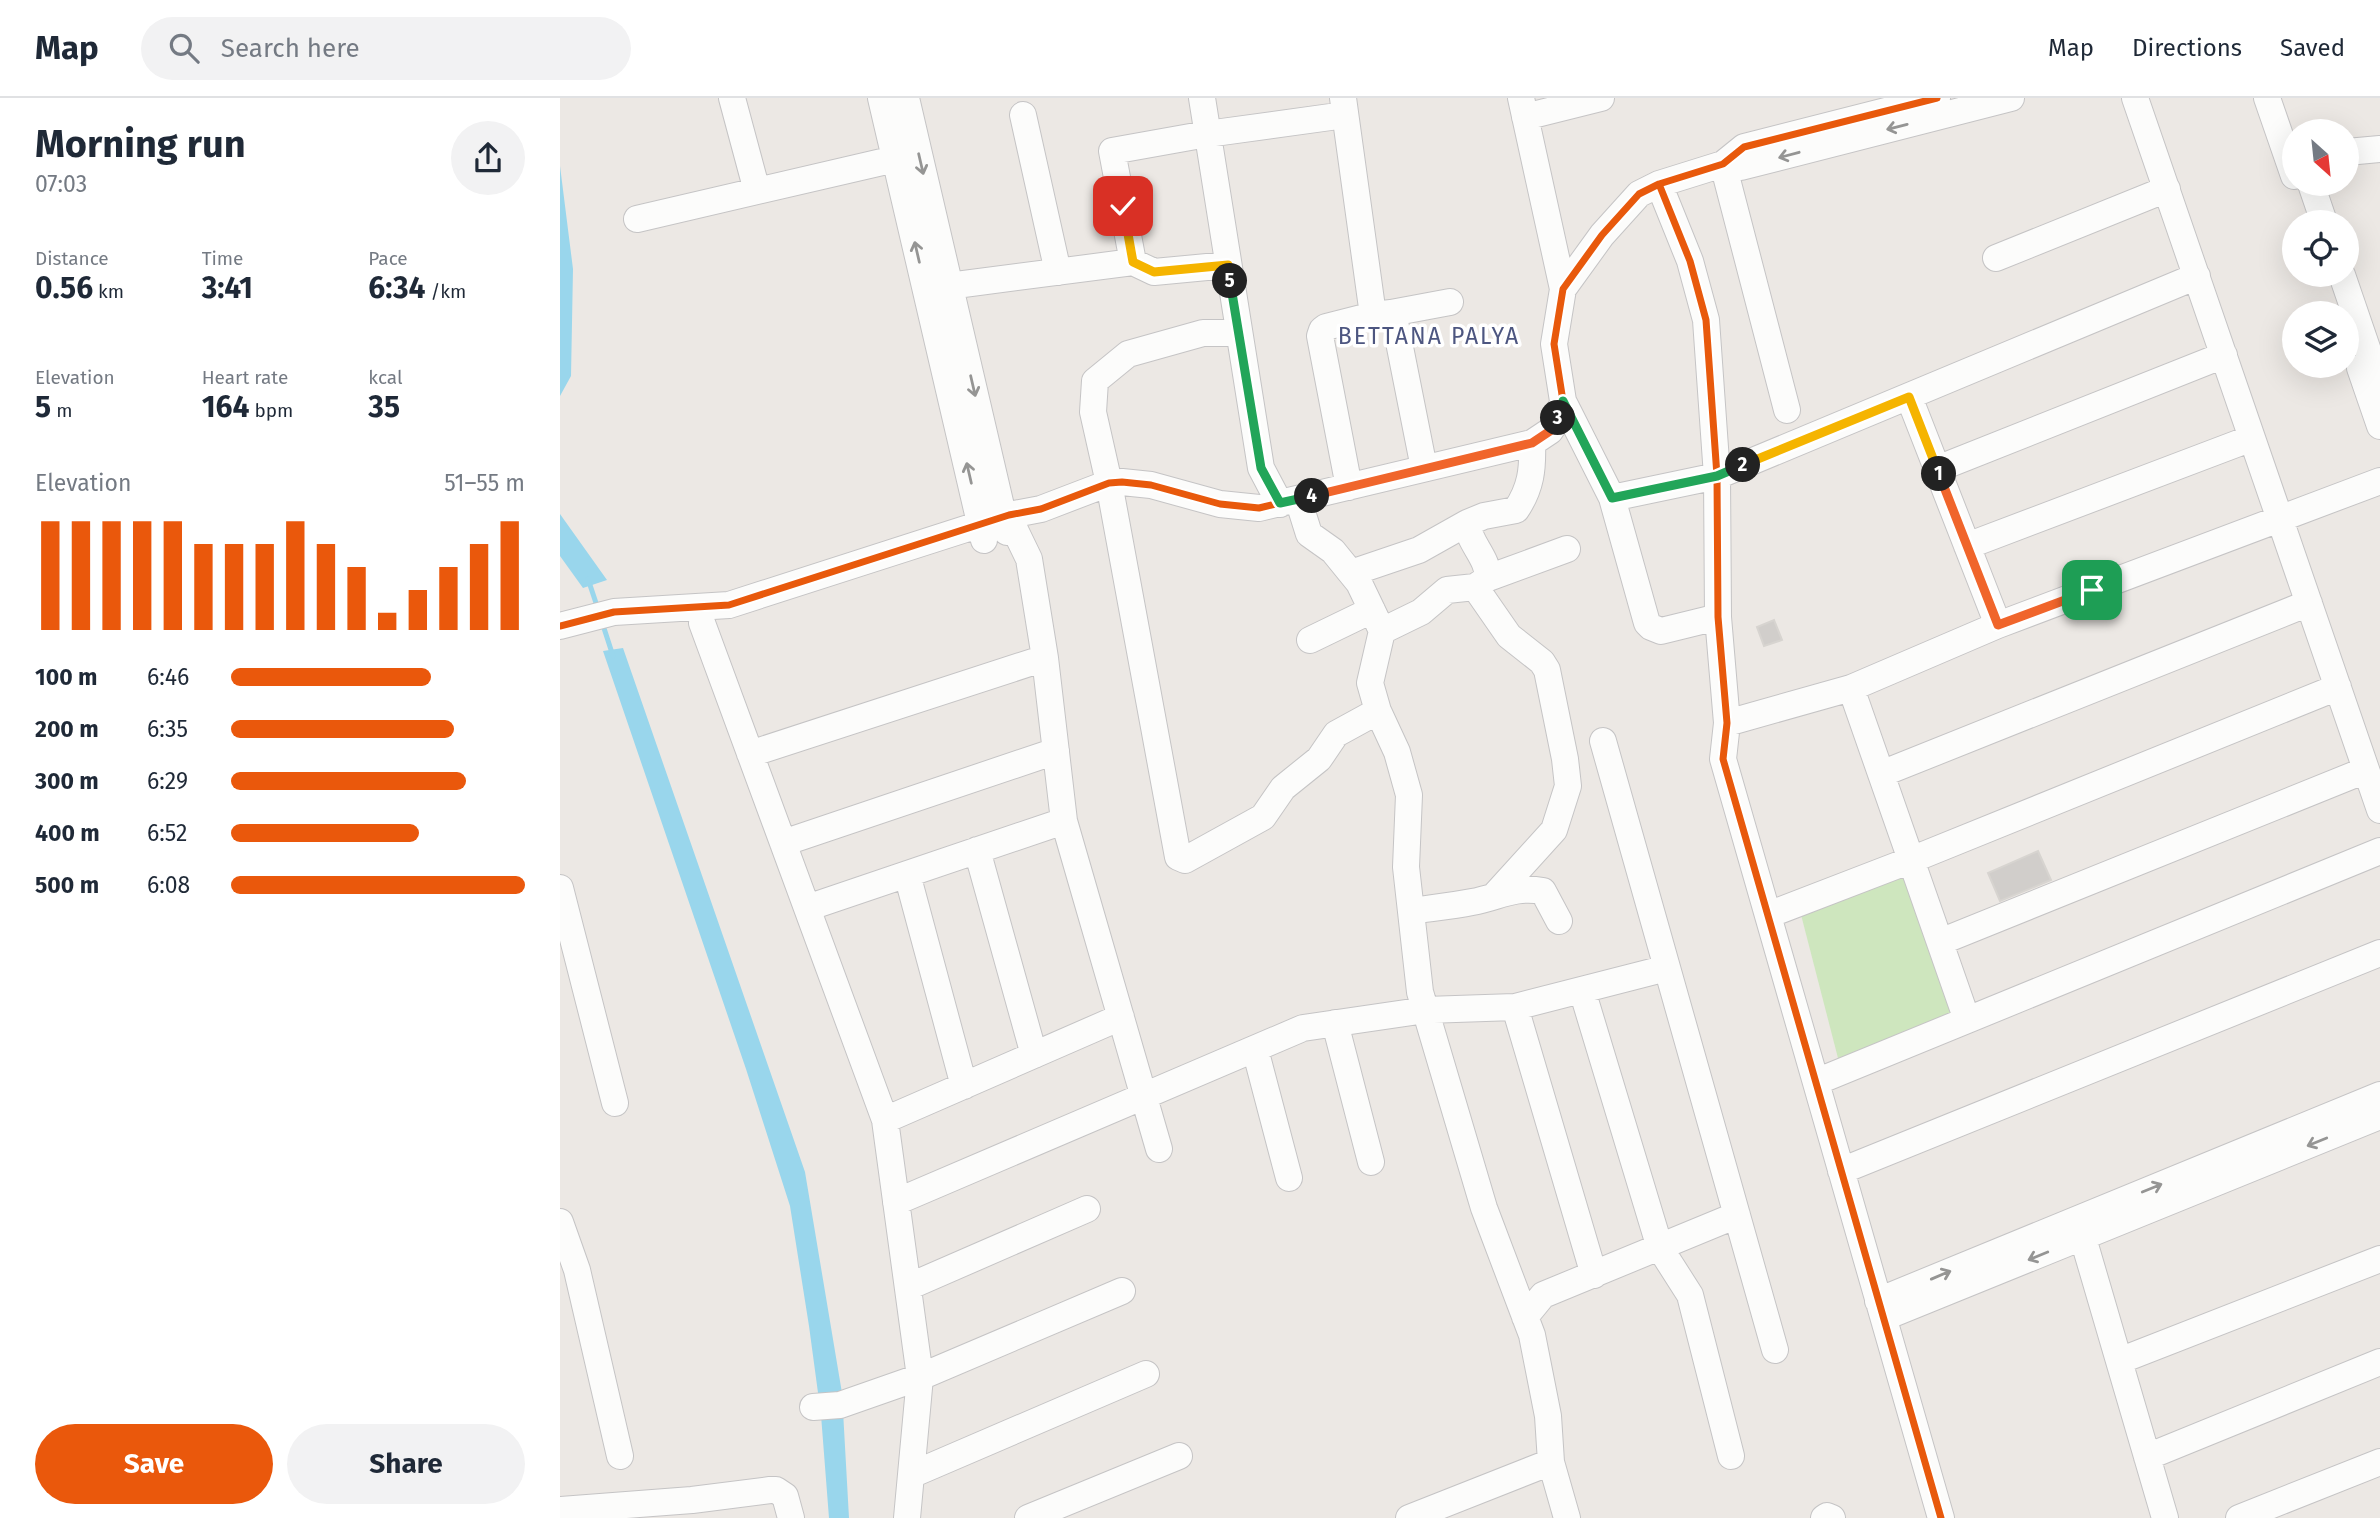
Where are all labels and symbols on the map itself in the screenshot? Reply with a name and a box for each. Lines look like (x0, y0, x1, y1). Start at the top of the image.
north arrow (2282, 119, 2359, 196)
one-way arrow (1886, 121, 1909, 134)
one-way arrow (1778, 149, 1801, 162)
one-way arrow (915, 153, 928, 175)
pin (1093, 176, 1153, 236)
one-way arrow (910, 241, 923, 264)
pin: 5 (1212, 264, 1248, 298)
district label: BETTANA PALYA (1338, 322, 1520, 350)
one-way arrow (966, 374, 980, 397)
pin: 3 (1541, 400, 1576, 436)
pin: 2 (1726, 448, 1760, 482)
pin: 1 (1922, 456, 1956, 492)
one-way arrow (962, 462, 975, 485)
pin: 4 (1294, 478, 1330, 514)
pin (2062, 560, 2122, 620)
one-way arrow (2306, 1136, 2328, 1149)
one-way arrow (2140, 1181, 2162, 1194)
one-way arrow (2028, 1250, 2050, 1263)
one-way arrow (1930, 1267, 1952, 1280)

